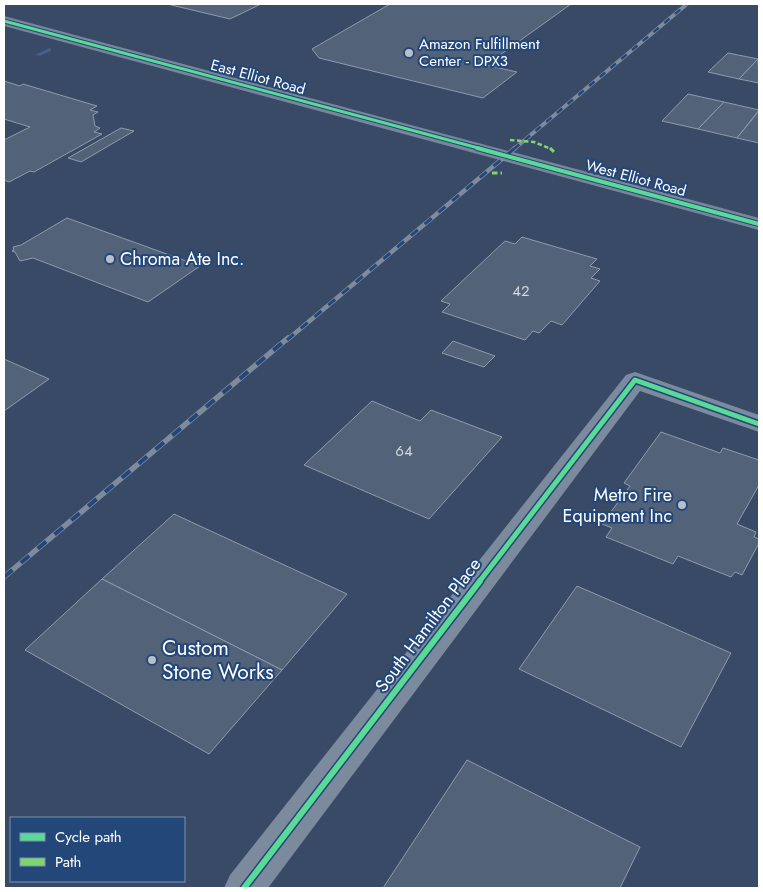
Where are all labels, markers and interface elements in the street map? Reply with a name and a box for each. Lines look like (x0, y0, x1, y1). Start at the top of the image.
place label: Amazon Fulfillment Center - DPX3 (419, 33, 540, 72)
marker: Amazon Fulfillment Center - DPX3 (403, 47, 415, 59)
street label: East Elliot Road (208, 54, 308, 100)
street label: West Elliot Road (583, 154, 689, 202)
place label: Chroma Ate Inc. (120, 246, 244, 272)
marker: Chroma Ate Inc. (104, 253, 116, 265)
house number: 42 (512, 280, 530, 302)
house number: 64 (395, 440, 413, 462)
place label: Metro Fire Equipment Inc (563, 482, 672, 529)
marker: Metro Fire Equipment Inc (676, 499, 688, 511)
street label: South Hamilton Place (369, 552, 487, 698)
place label: Custom Stone Works (162, 633, 274, 687)
marker: Custom Stone Works (146, 654, 158, 666)
legend (10, 817, 185, 882)
text: Cycle path (55, 826, 122, 848)
text: Path (55, 851, 81, 873)

